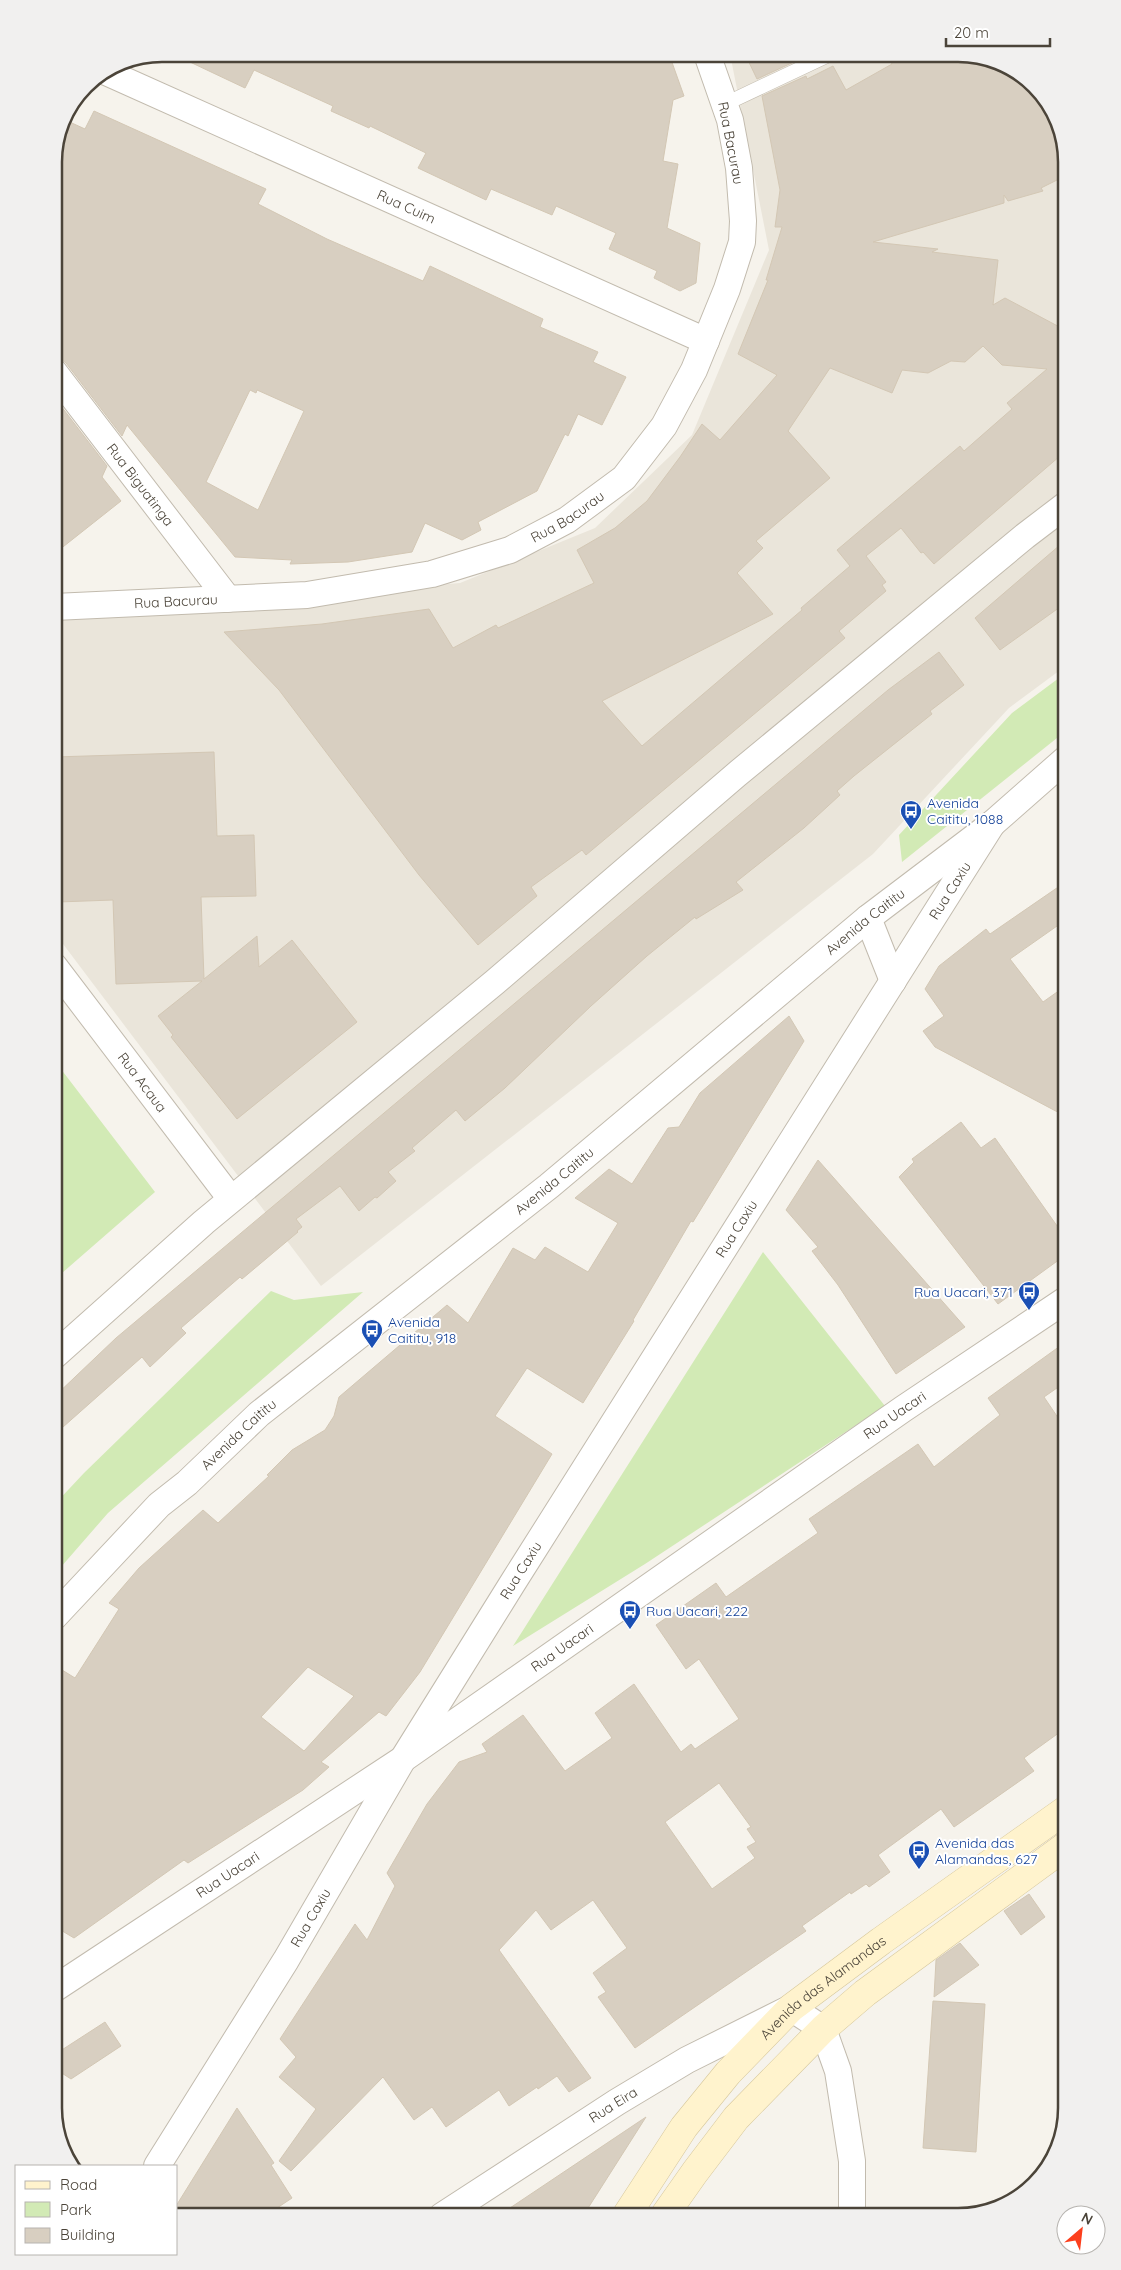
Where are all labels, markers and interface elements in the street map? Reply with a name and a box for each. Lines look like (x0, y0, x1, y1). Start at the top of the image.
scale bar (946, 15, 1050, 47)
text: 20 m (954, 23, 989, 42)
street label: Rua Bacurau (714, 100, 748, 186)
street label: Rua Cuim (374, 186, 438, 228)
street label: Rua Biguatinga (103, 440, 178, 530)
street label: Rua Bacurau (527, 487, 608, 547)
street label: Rua Bacurau (134, 590, 218, 612)
place label: Avenida Caititu, 1088 (927, 794, 1003, 828)
bus stop icon: Avenida Caititu, 1088 (899, 799, 923, 830)
street label: Rua Caxiu (925, 858, 975, 923)
street label: Avenida Caititu (822, 884, 909, 959)
street label: Rua Acaua (114, 1049, 171, 1116)
street label: Avenida Caititu (511, 1143, 597, 1219)
street label: Rua Caxiu (711, 1196, 761, 1261)
bus stop icon: Rua Uacari, 371 (1017, 1280, 1041, 1311)
place label: Rua Uacari, 371 (914, 1283, 1013, 1301)
place label: Avenida Caititu, 918 (388, 1313, 456, 1347)
bus stop icon: Avenida Caititu, 918 (360, 1318, 384, 1349)
street label: Rua Uacari (860, 1387, 929, 1443)
street label: Avenida Caititu (197, 1395, 280, 1474)
street label: Rua Caxiu (496, 1538, 546, 1603)
bus stop icon: Rua Uacari, 222 (618, 1599, 642, 1630)
place label: Rua Uacari, 222 (646, 1602, 748, 1620)
street label: Rua Uacari (527, 1620, 597, 1676)
place label: Avenida das Alamandas, 627 (935, 1834, 1037, 1868)
bus stop icon: Avenida das Alamandas, 627 (907, 1839, 931, 1870)
street label: Rua Uacari (193, 1847, 263, 1902)
street label: Rua Caxiu (287, 1885, 335, 1950)
street label: Avenida das Alamandas (756, 1931, 889, 2044)
street label: Rua Eira (585, 2083, 641, 2127)
legend (15, 2165, 178, 2255)
text: Road (60, 2175, 97, 2194)
text: Park (60, 2200, 92, 2219)
north arrow (1056, 2205, 1106, 2255)
text: N (1078, 2208, 1096, 2229)
text: Building (60, 2225, 115, 2244)

